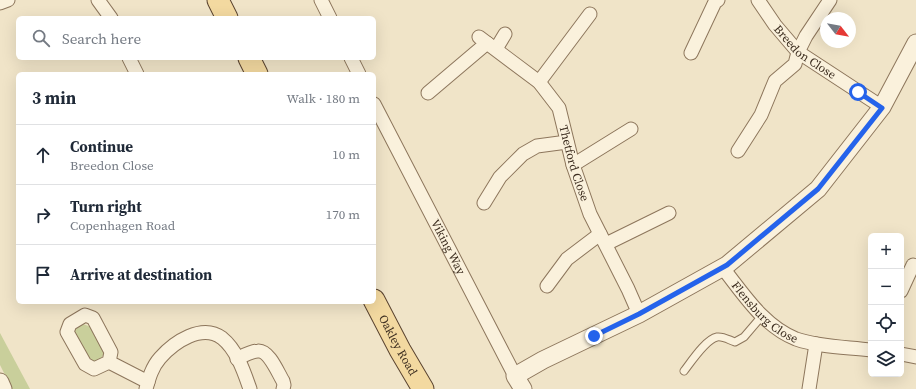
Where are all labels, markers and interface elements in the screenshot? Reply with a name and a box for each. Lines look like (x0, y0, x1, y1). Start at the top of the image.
north arrow (820, 12, 856, 48)
search box (16, 16, 376, 60)
street label: Breedon Close (770, 21, 839, 83)
icon: search (30, 27, 52, 49)
text: Search here (62, 28, 141, 49)
route start (849, 83, 867, 101)
text: 3 min (32, 86, 76, 110)
text: Walk · 180 m (287, 90, 360, 107)
street label: Thetford Close (555, 123, 593, 203)
text: Continue (70, 136, 133, 157)
icon: ahead (32, 144, 54, 166)
text: 10 m (332, 146, 360, 163)
text: Breedon Close (70, 157, 154, 174)
text: Turn right (70, 196, 142, 217)
icon: right (32, 204, 54, 226)
text: 170 m (326, 206, 360, 223)
street label: Viking Way (427, 216, 469, 278)
text: Copenhagen Road (70, 217, 175, 234)
map controls (868, 233, 904, 377)
button: + (868, 233, 904, 269)
icon: arrive (32, 264, 54, 286)
text: Arrive at destination (70, 264, 212, 285)
button: − (868, 269, 904, 305)
street label: Flensburg Close (728, 278, 800, 347)
button: locate (868, 305, 904, 341)
street label: Oakley Road (375, 312, 421, 378)
route end (585, 327, 603, 345)
button: layers (868, 341, 904, 377)

